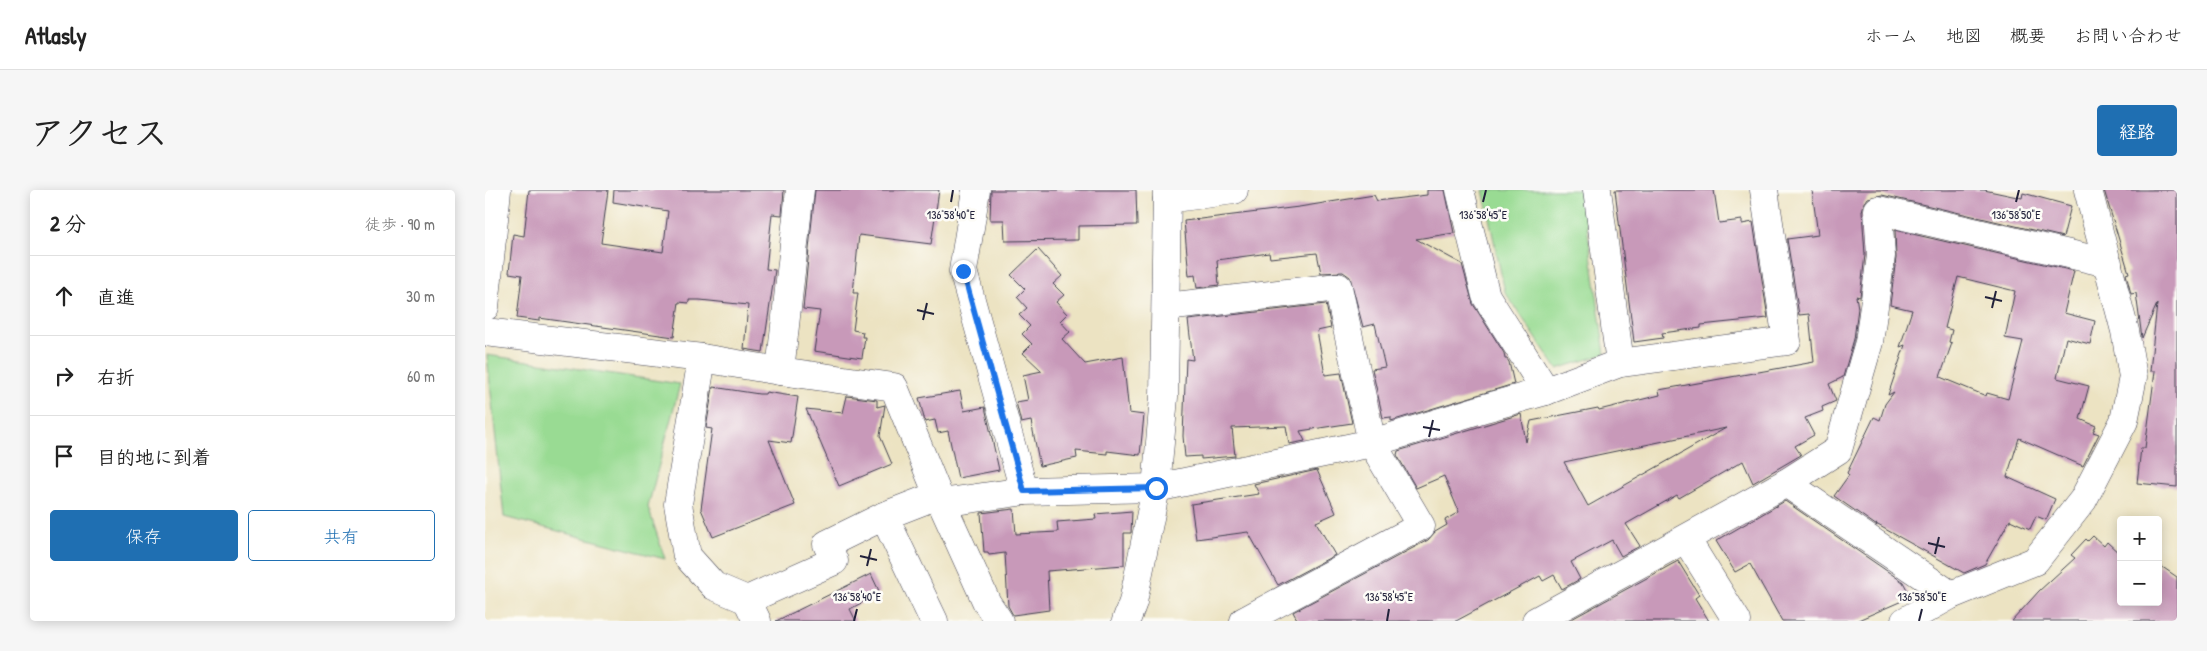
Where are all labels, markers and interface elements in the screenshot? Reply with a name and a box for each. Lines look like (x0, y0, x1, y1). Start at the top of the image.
text: Atlasly (25, 19, 87, 51)
text: ホーム (1865, 23, 1918, 48)
text: 地図 (1946, 23, 1982, 48)
text: 概要 (2010, 23, 2046, 48)
text: お問い合わせ (2074, 23, 2182, 48)
button: 経路 (2097, 105, 2177, 156)
text: アクセス (30, 109, 168, 156)
text: 136°58'40"E (927, 206, 976, 223)
text: 136°58'45"E (1459, 206, 1508, 223)
text: 136°58'50"E (1992, 206, 2041, 223)
text: 2 分 (50, 209, 86, 238)
text: 徒歩 · 90 m (365, 213, 435, 235)
route end (952, 260, 975, 283)
icon: ahead (50, 282, 78, 310)
text: 直進 (97, 284, 135, 310)
text: 30 m (406, 285, 435, 307)
icon: right (50, 362, 78, 390)
text: 右折 (97, 364, 135, 390)
text: 60 m (407, 365, 435, 387)
icon: arrive (50, 442, 78, 470)
text: 目的地に到着 (97, 444, 211, 470)
route start (1145, 477, 1168, 500)
button: 保存 (50, 510, 238, 561)
button: 共有 (248, 510, 435, 561)
map controls (2117, 516, 2162, 606)
button: + (2117, 516, 2162, 561)
button: − (2117, 561, 2162, 606)
text: 136°58'40"E (833, 588, 882, 605)
text: 136°58'45"E (1365, 588, 1414, 605)
text: 136°58'50"E (1898, 588, 1947, 605)

